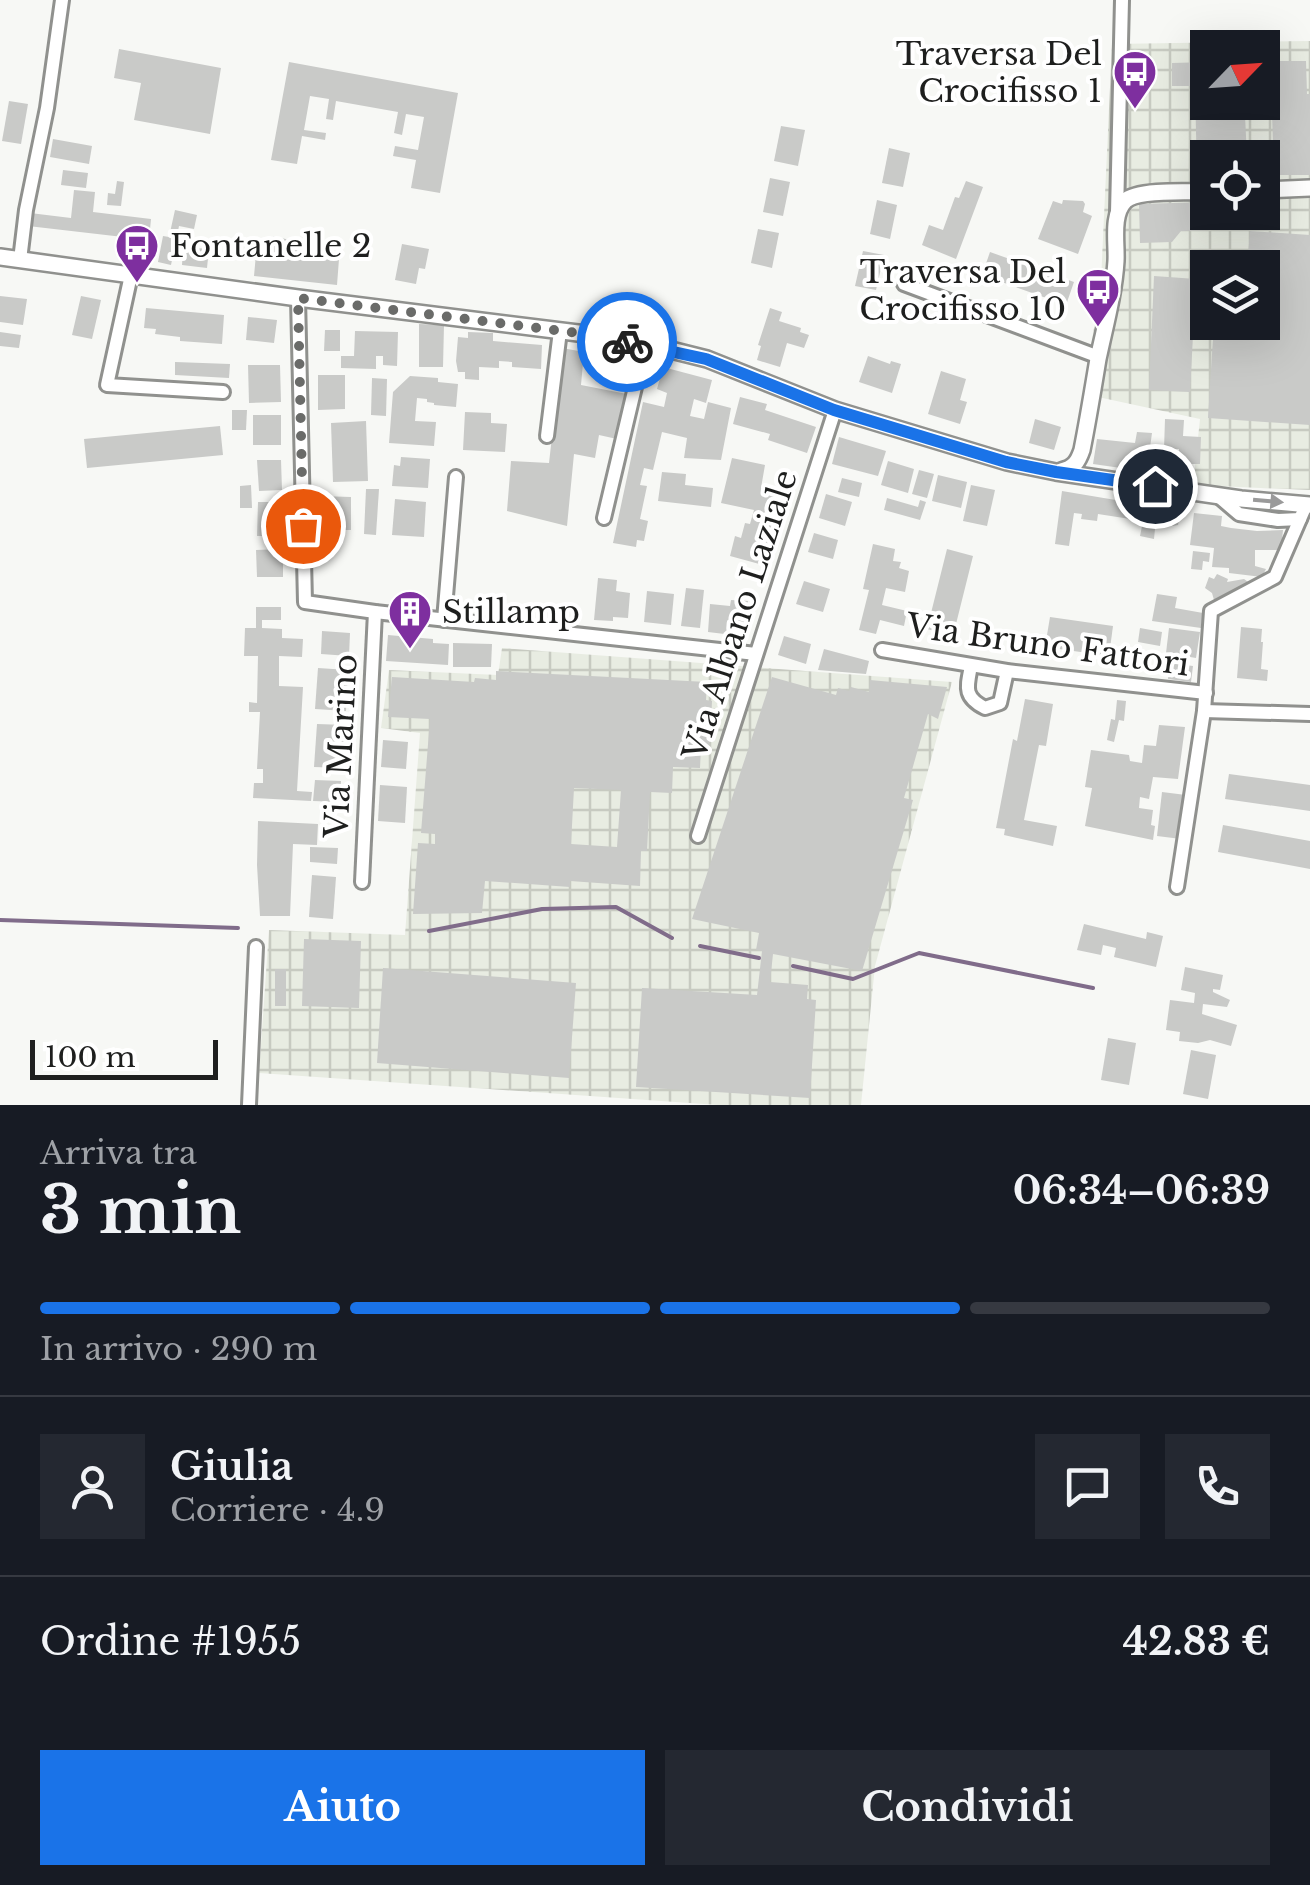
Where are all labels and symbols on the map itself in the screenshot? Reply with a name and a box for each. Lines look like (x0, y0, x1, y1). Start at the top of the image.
north arrow (1190, 30, 1280, 120)
place label: Traversa Del Crocifisso 1 (896, 34, 1102, 111)
bus stop icon: Traversa Del Crocifisso 1 (1112, 49, 1158, 110)
bus stop icon: Fontanelle 2 (114, 223, 160, 284)
place label: Fontanelle 2 (170, 226, 371, 266)
place label: Traversa Del Crocifisso 10 (859, 252, 1066, 329)
bus stop icon: Traversa Del Crocifisso 10 (1075, 267, 1121, 328)
courier (577, 292, 677, 392)
pin (1113, 444, 1198, 529)
street label: Via Albano Laziale (674, 465, 806, 766)
pin (261, 484, 346, 569)
one-way arrow (1253, 494, 1285, 510)
building icon: Stillamp (387, 589, 433, 650)
place label: Stillamp (442, 592, 580, 632)
street label: Via Bruno Fattori (903, 605, 1192, 685)
street label: Via Marino (316, 653, 366, 840)
scale bar (30, 1035, 218, 1080)

